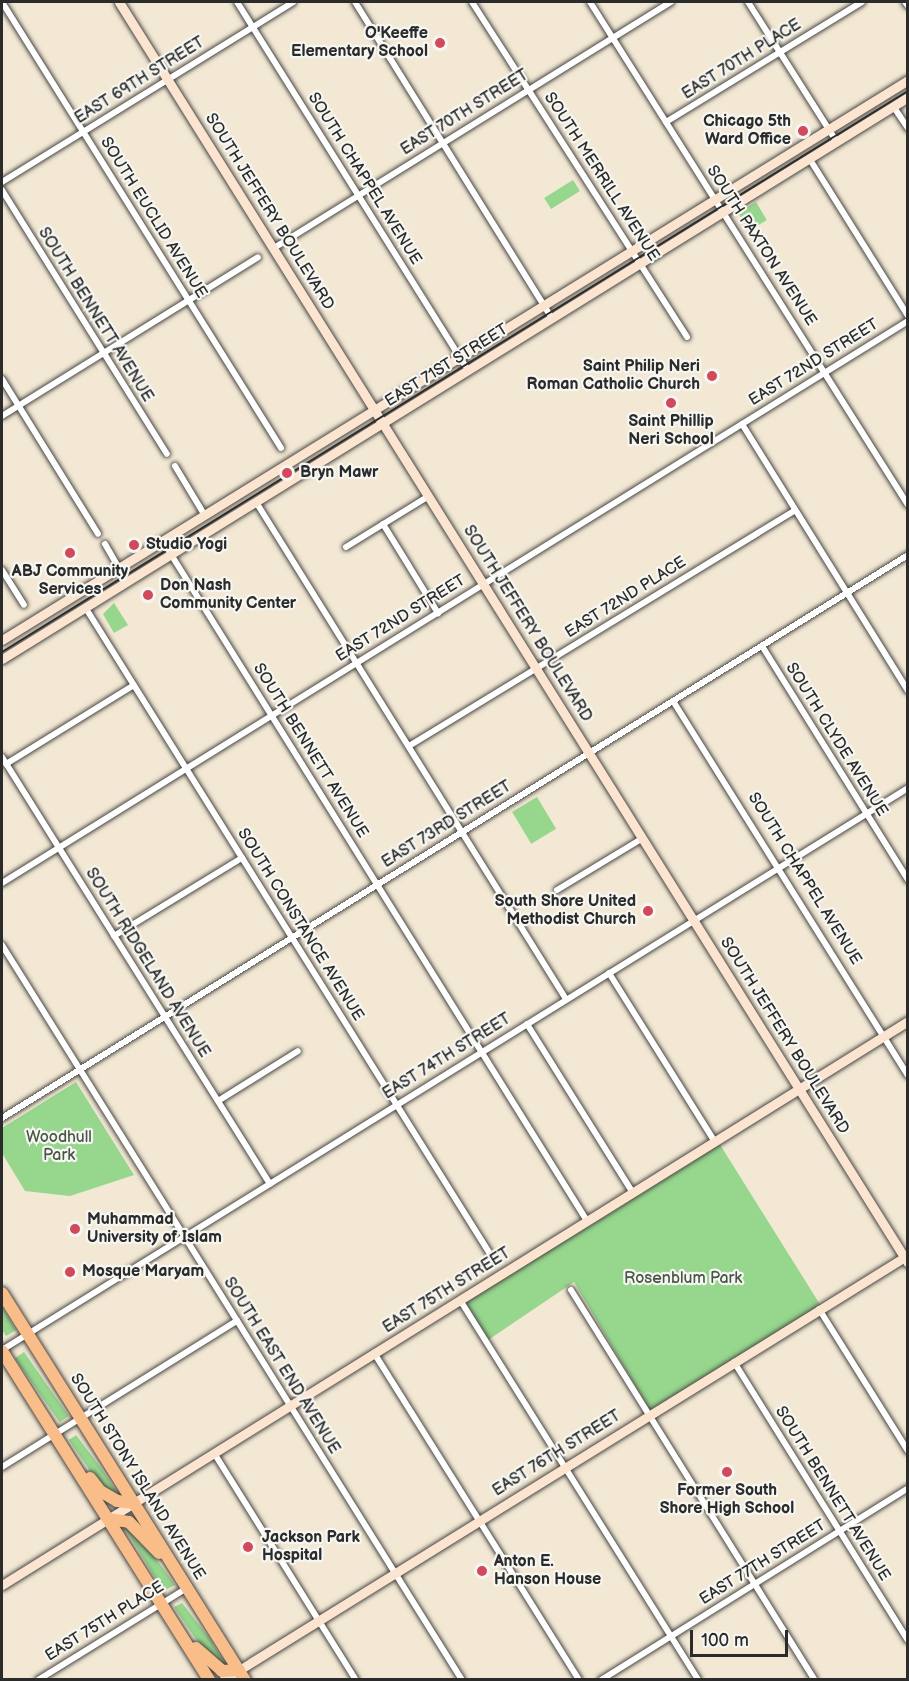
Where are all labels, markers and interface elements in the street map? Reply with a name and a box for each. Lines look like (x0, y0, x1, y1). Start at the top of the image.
street label: EAST 70TH PLACE (679, 16, 805, 104)
place label: O'Keeffe Elementary School (291, 24, 428, 62)
street label: EAST 69TH STREET (72, 33, 208, 129)
marker: O'Keeffe Elementary School (433, 36, 447, 50)
street label: EAST 70TH STREET (397, 66, 533, 160)
street label: SOUTH CHAPPEL AVENUE (303, 89, 425, 269)
street label: SOUTH MERRILL AVENUE (539, 89, 663, 265)
street label: SOUTH JEFFERY BOULEVARD (200, 110, 338, 314)
place label: Chicago 5th Ward Office (703, 112, 791, 150)
marker: Chicago 5th Ward Office (796, 124, 810, 138)
street label: SOUTH EUCLID AVENUE (96, 134, 210, 302)
street label: SOUTH PAXTON AVENUE (702, 162, 820, 330)
street label: SOUTH BENNETT AVENUE (33, 224, 157, 406)
street label: EAST 72ND STREET (745, 315, 883, 411)
street label: EAST 71ST STREET (382, 320, 512, 412)
place label: Saint Philip Neri Roman Catholic Church (527, 357, 700, 395)
marker: Saint Philip Neri Roman Catholic Church (705, 369, 719, 383)
marker: Saint Phillip Neri School (664, 396, 678, 410)
place label: Saint Phillip Neri School (628, 412, 714, 450)
place label: Bryn Mawr (300, 463, 378, 483)
marker: Bryn Mawr (278, 464, 296, 482)
street label: SOUTH JEFFERY BOULEVARD (458, 522, 596, 726)
place label: Studio Yogi (146, 535, 227, 555)
marker: Studio Yogi (127, 538, 141, 552)
marker: ABJ Community Services (63, 546, 77, 560)
street label: EAST 72ND PLACE (562, 553, 690, 643)
place label: ABJ Community Services (12, 562, 128, 600)
street label: EAST 72ND STREET (332, 571, 470, 667)
place label: Don Nash Community Center (160, 576, 297, 614)
marker: Don Nash Community Center (141, 588, 155, 602)
street label: SOUTH BENNETT AVENUE (248, 660, 372, 842)
street label: SOUTH CLYDE AVENUE (781, 660, 891, 820)
street label: EAST 73RD STREET (378, 777, 516, 873)
street label: SOUTH CHAPPEL AVENUE (743, 789, 865, 969)
street label: SOUTH CONSTANCE AVENUE (233, 825, 367, 1025)
street label: SOUTH RIDGELAND AVENUE (81, 865, 213, 1061)
place label: South Shore United Methodist Church (495, 892, 636, 930)
marker: South Shore United Methodist Church (641, 904, 655, 918)
street label: SOUTH JEFFERY BOULEVARD (715, 934, 853, 1138)
street label: EAST 74TH STREET (379, 1010, 515, 1104)
park label: Woodhull Park (26, 1128, 92, 1166)
place label: Muhammad University of Islam (87, 1210, 222, 1248)
marker: Muhammad University of Islam (68, 1222, 82, 1236)
street label: EAST 75TH STREET (379, 1244, 515, 1338)
place label: Mosque Maryam (82, 1262, 204, 1282)
marker: Mosque Maryam (63, 1265, 77, 1279)
park label: Rosenblum Park (624, 1269, 742, 1289)
street label: SOUTH EAST END AVENUE (219, 1274, 343, 1458)
street label: SOUTH STONY ISLAND AVENUE (65, 1370, 209, 1584)
street label: SOUTH BENNETT AVENUE (770, 1403, 894, 1585)
street label: EAST 76TH STREET (489, 1407, 625, 1501)
marker: Former South Shore High School (720, 1465, 734, 1479)
place label: Former South Shore High School (660, 1481, 794, 1519)
street label: EAST 77TH STREET (696, 1516, 830, 1610)
place label: Jackson Park Hospital (262, 1528, 360, 1566)
marker: Jackson Park Hospital (239, 1538, 257, 1556)
place label: Anton E. Hanson House (494, 1552, 601, 1590)
marker: Anton E. Hanson House (475, 1564, 489, 1578)
street label: EAST 75TH PLACE (42, 1578, 168, 1666)
scale bar (693, 1618, 790, 1656)
text: 100 m (701, 1630, 749, 1651)

